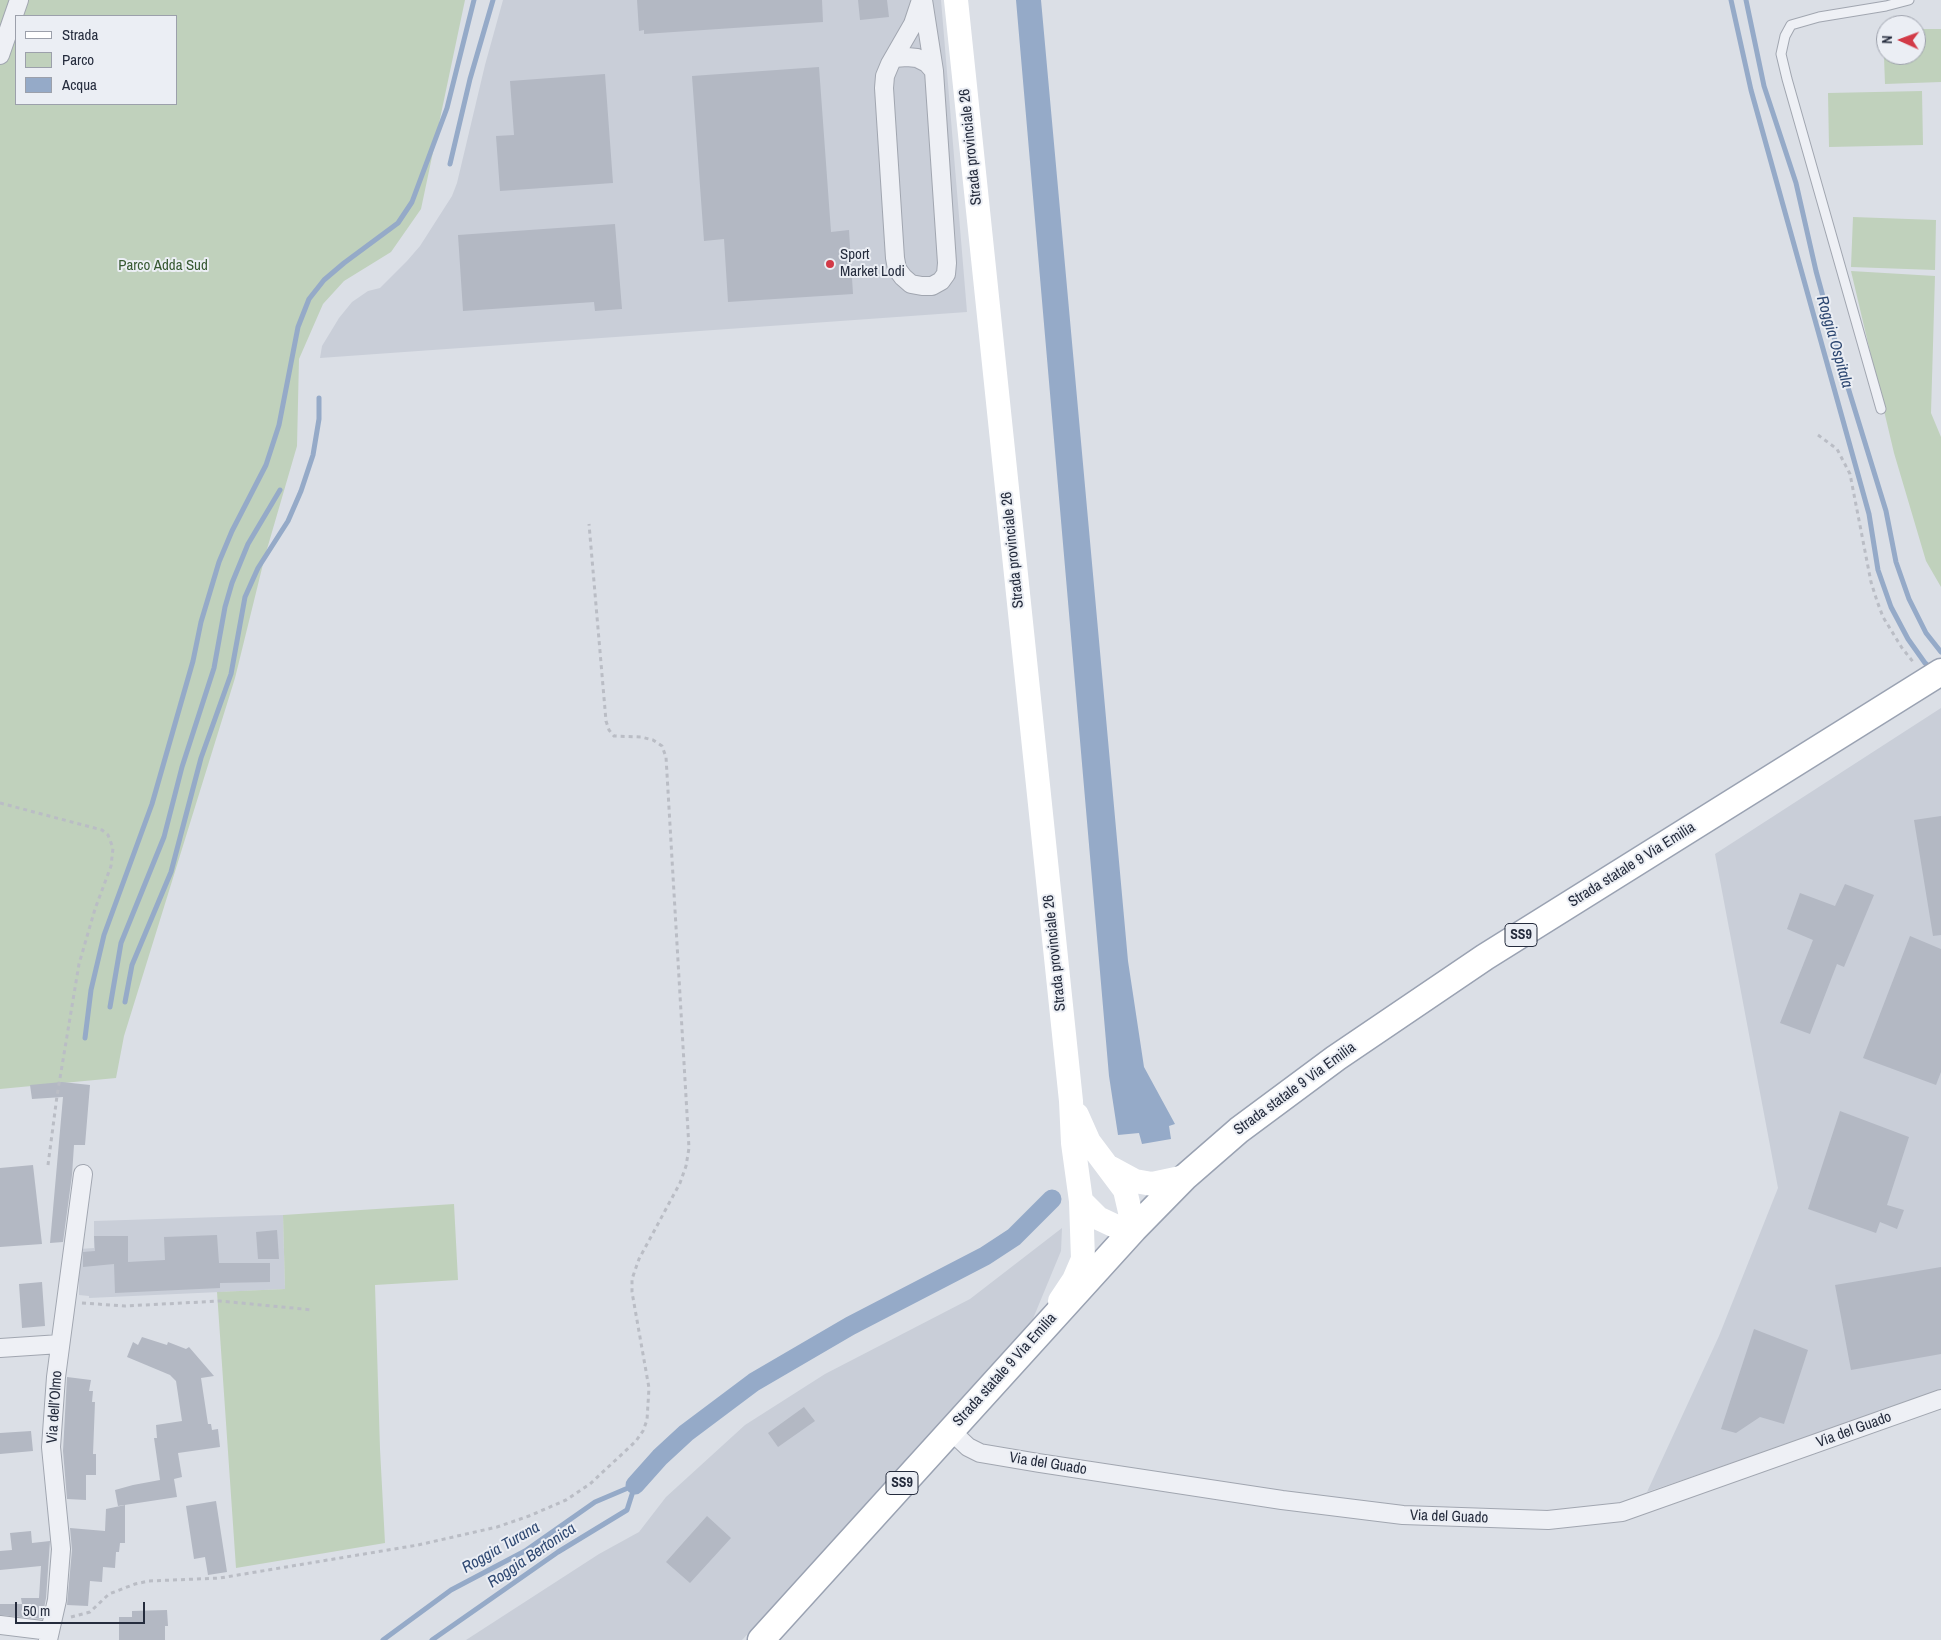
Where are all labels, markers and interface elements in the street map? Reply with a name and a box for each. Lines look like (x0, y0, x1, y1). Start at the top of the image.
legend (15, 15, 178, 105)
north arrow (1876, 15, 1926, 65)
text: Strada (62, 24, 98, 45)
text: N (1878, 35, 1896, 44)
text: Parco (62, 49, 94, 70)
text: Acqua (62, 74, 97, 95)
street label: Strada provinciale 26 (956, 88, 986, 206)
place label: Sport Market Lodi (840, 246, 905, 281)
park label: Parco Adda Sud (118, 257, 208, 275)
marker: Sport Market Lodi (824, 258, 836, 270)
water label: Roggia Ospitala (1812, 294, 1856, 390)
street label: Strada provinciale 26 (998, 491, 1028, 609)
street label: Strada statale 9 Via Emilia (1565, 819, 1699, 911)
street label: Strada provinciale 26 (1040, 894, 1070, 1012)
road number: SS9 (1505, 924, 1537, 946)
street label: Strada statale 9 Via Emilia (1231, 1039, 1359, 1139)
street label: Strada statale 9 Via Emilia (949, 1310, 1061, 1430)
street label: Via dell’Olmo (43, 1370, 67, 1444)
street label: Via del Guado (1814, 1408, 1894, 1452)
street label: Via del Guado (1008, 1449, 1088, 1479)
road number: SS9 (886, 1472, 918, 1495)
street label: Via del Guado (1409, 1507, 1489, 1527)
water label: Roggia Turana (459, 1518, 543, 1578)
water label: Roggia Bertonica (484, 1519, 580, 1593)
scale bar (18, 1592, 148, 1624)
text: 50 m (23, 1600, 50, 1621)

